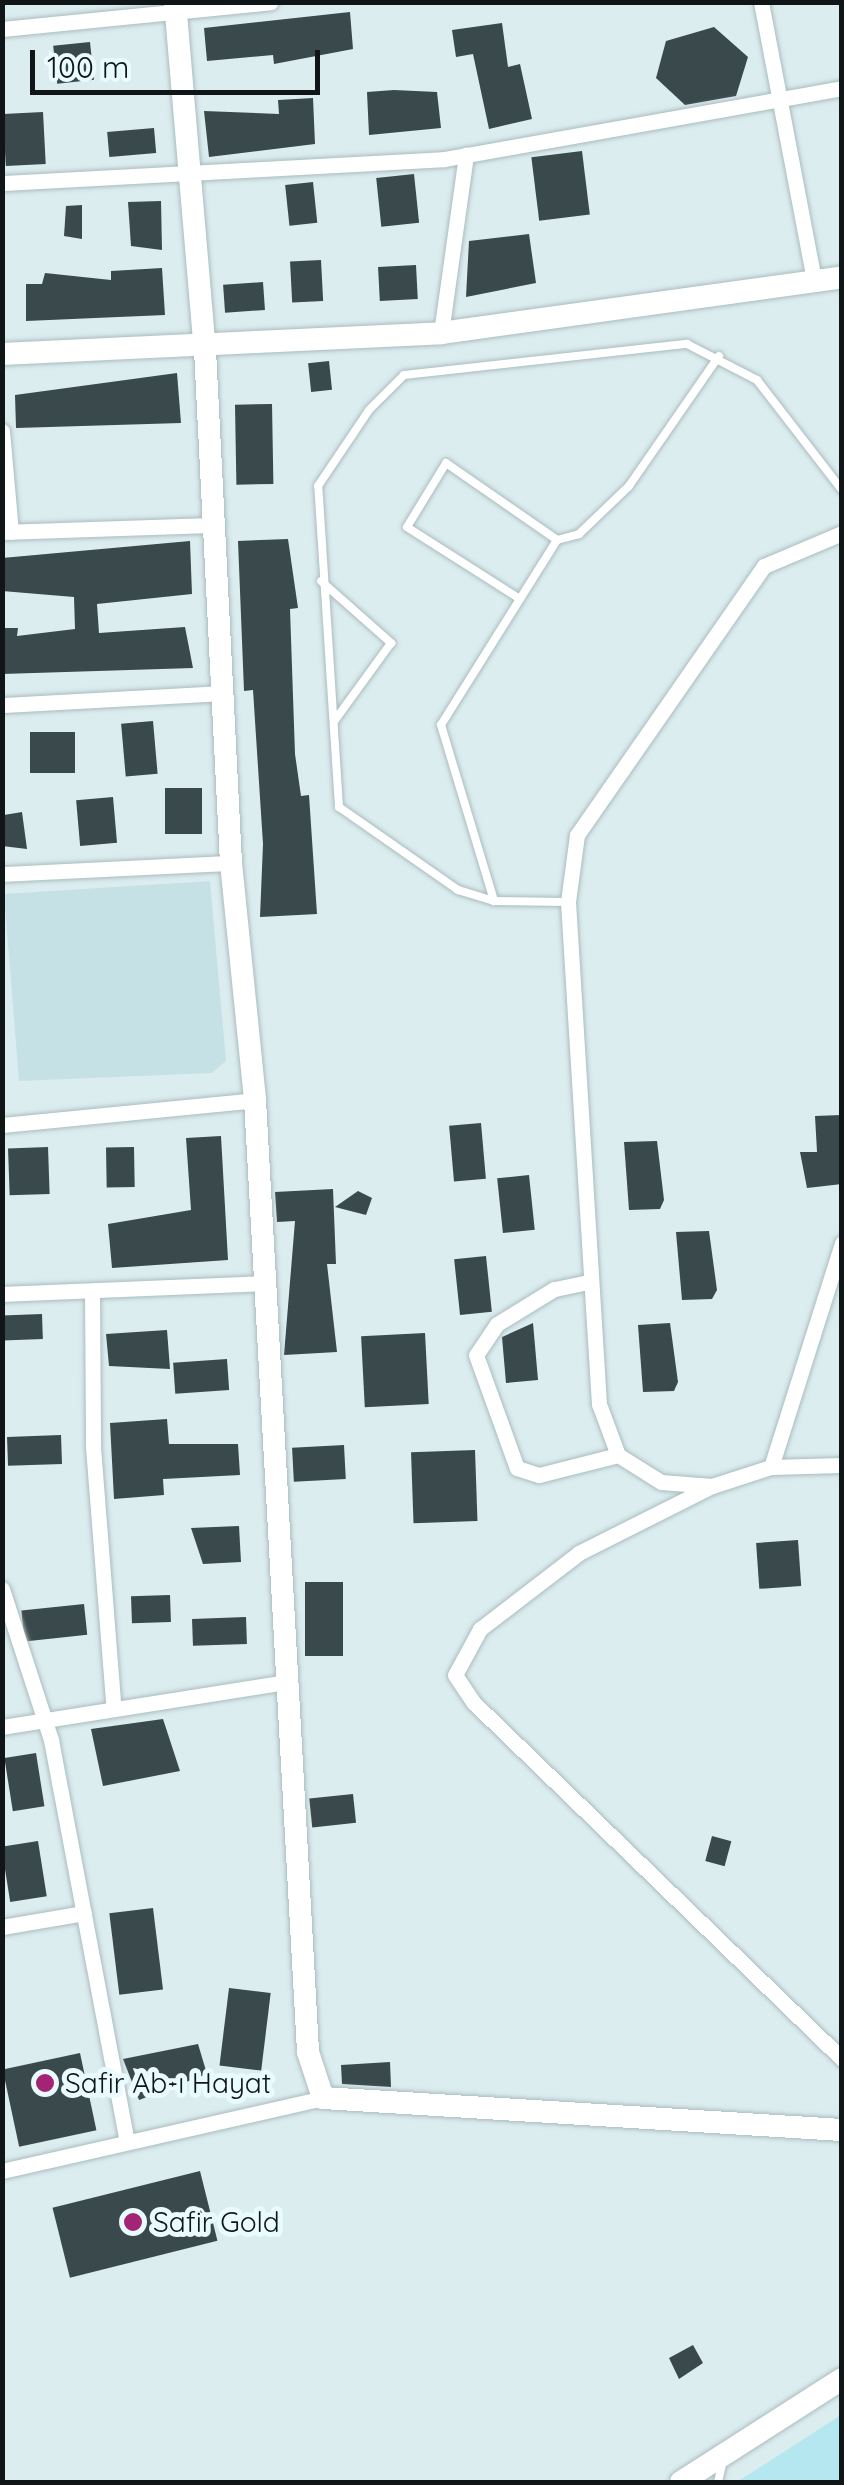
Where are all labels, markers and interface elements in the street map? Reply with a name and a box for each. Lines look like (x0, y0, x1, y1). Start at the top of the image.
scale bar (35, 30, 325, 92)
text: 100 m (47, 48, 129, 86)
place label: Safir Ab-ı Hayat (65, 2066, 271, 2100)
marker: Safir Ab-ı Hayat (34, 2072, 56, 2094)
place label: Safir Gold (153, 2205, 280, 2239)
marker: Safir Gold (122, 2211, 144, 2233)

